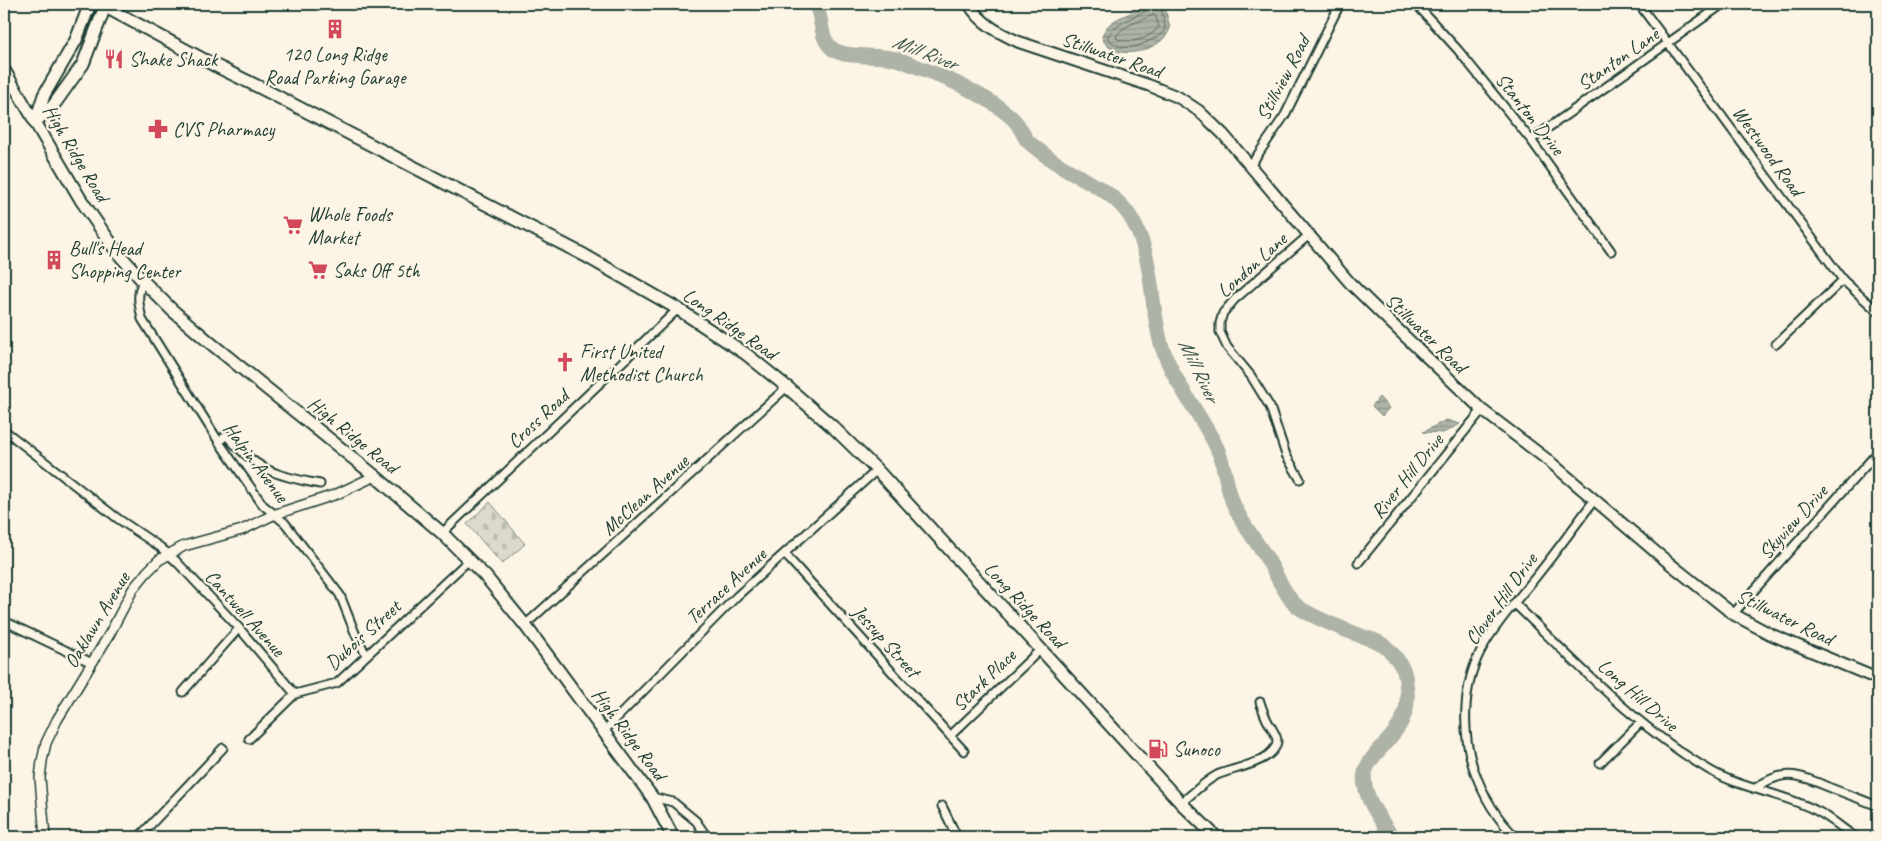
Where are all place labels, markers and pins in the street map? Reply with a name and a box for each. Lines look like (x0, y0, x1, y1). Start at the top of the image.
building icon: 120 Long Ridge Road Parking Garage (324, 18, 346, 40)
place label: 120 Long Ridge Road Parking Garage (265, 42, 407, 90)
place label: Shake Shack (129, 47, 219, 72)
restaurant icon: Shake Shack (103, 48, 125, 70)
place label: CVS Pharmacy (173, 117, 276, 142)
pharmacy icon: CVS Pharmacy (147, 118, 169, 140)
place label: Whole Foods Market (308, 202, 394, 250)
supermarket icon: Whole Foods Market (282, 214, 304, 236)
place label: Bull's Head Shopping Center (69, 236, 182, 284)
building icon: Bull's Head Shopping Center (43, 249, 65, 271)
place label: Saks Off 5th (333, 258, 421, 283)
supermarket icon: Saks Off 5th (307, 259, 329, 281)
place label: First United Methodist Church (580, 339, 704, 387)
church icon: First United Methodist Church (554, 351, 576, 373)
place label: Sunoco (1173, 737, 1221, 762)
fuel station icon: Sunoco (1147, 738, 1169, 760)

